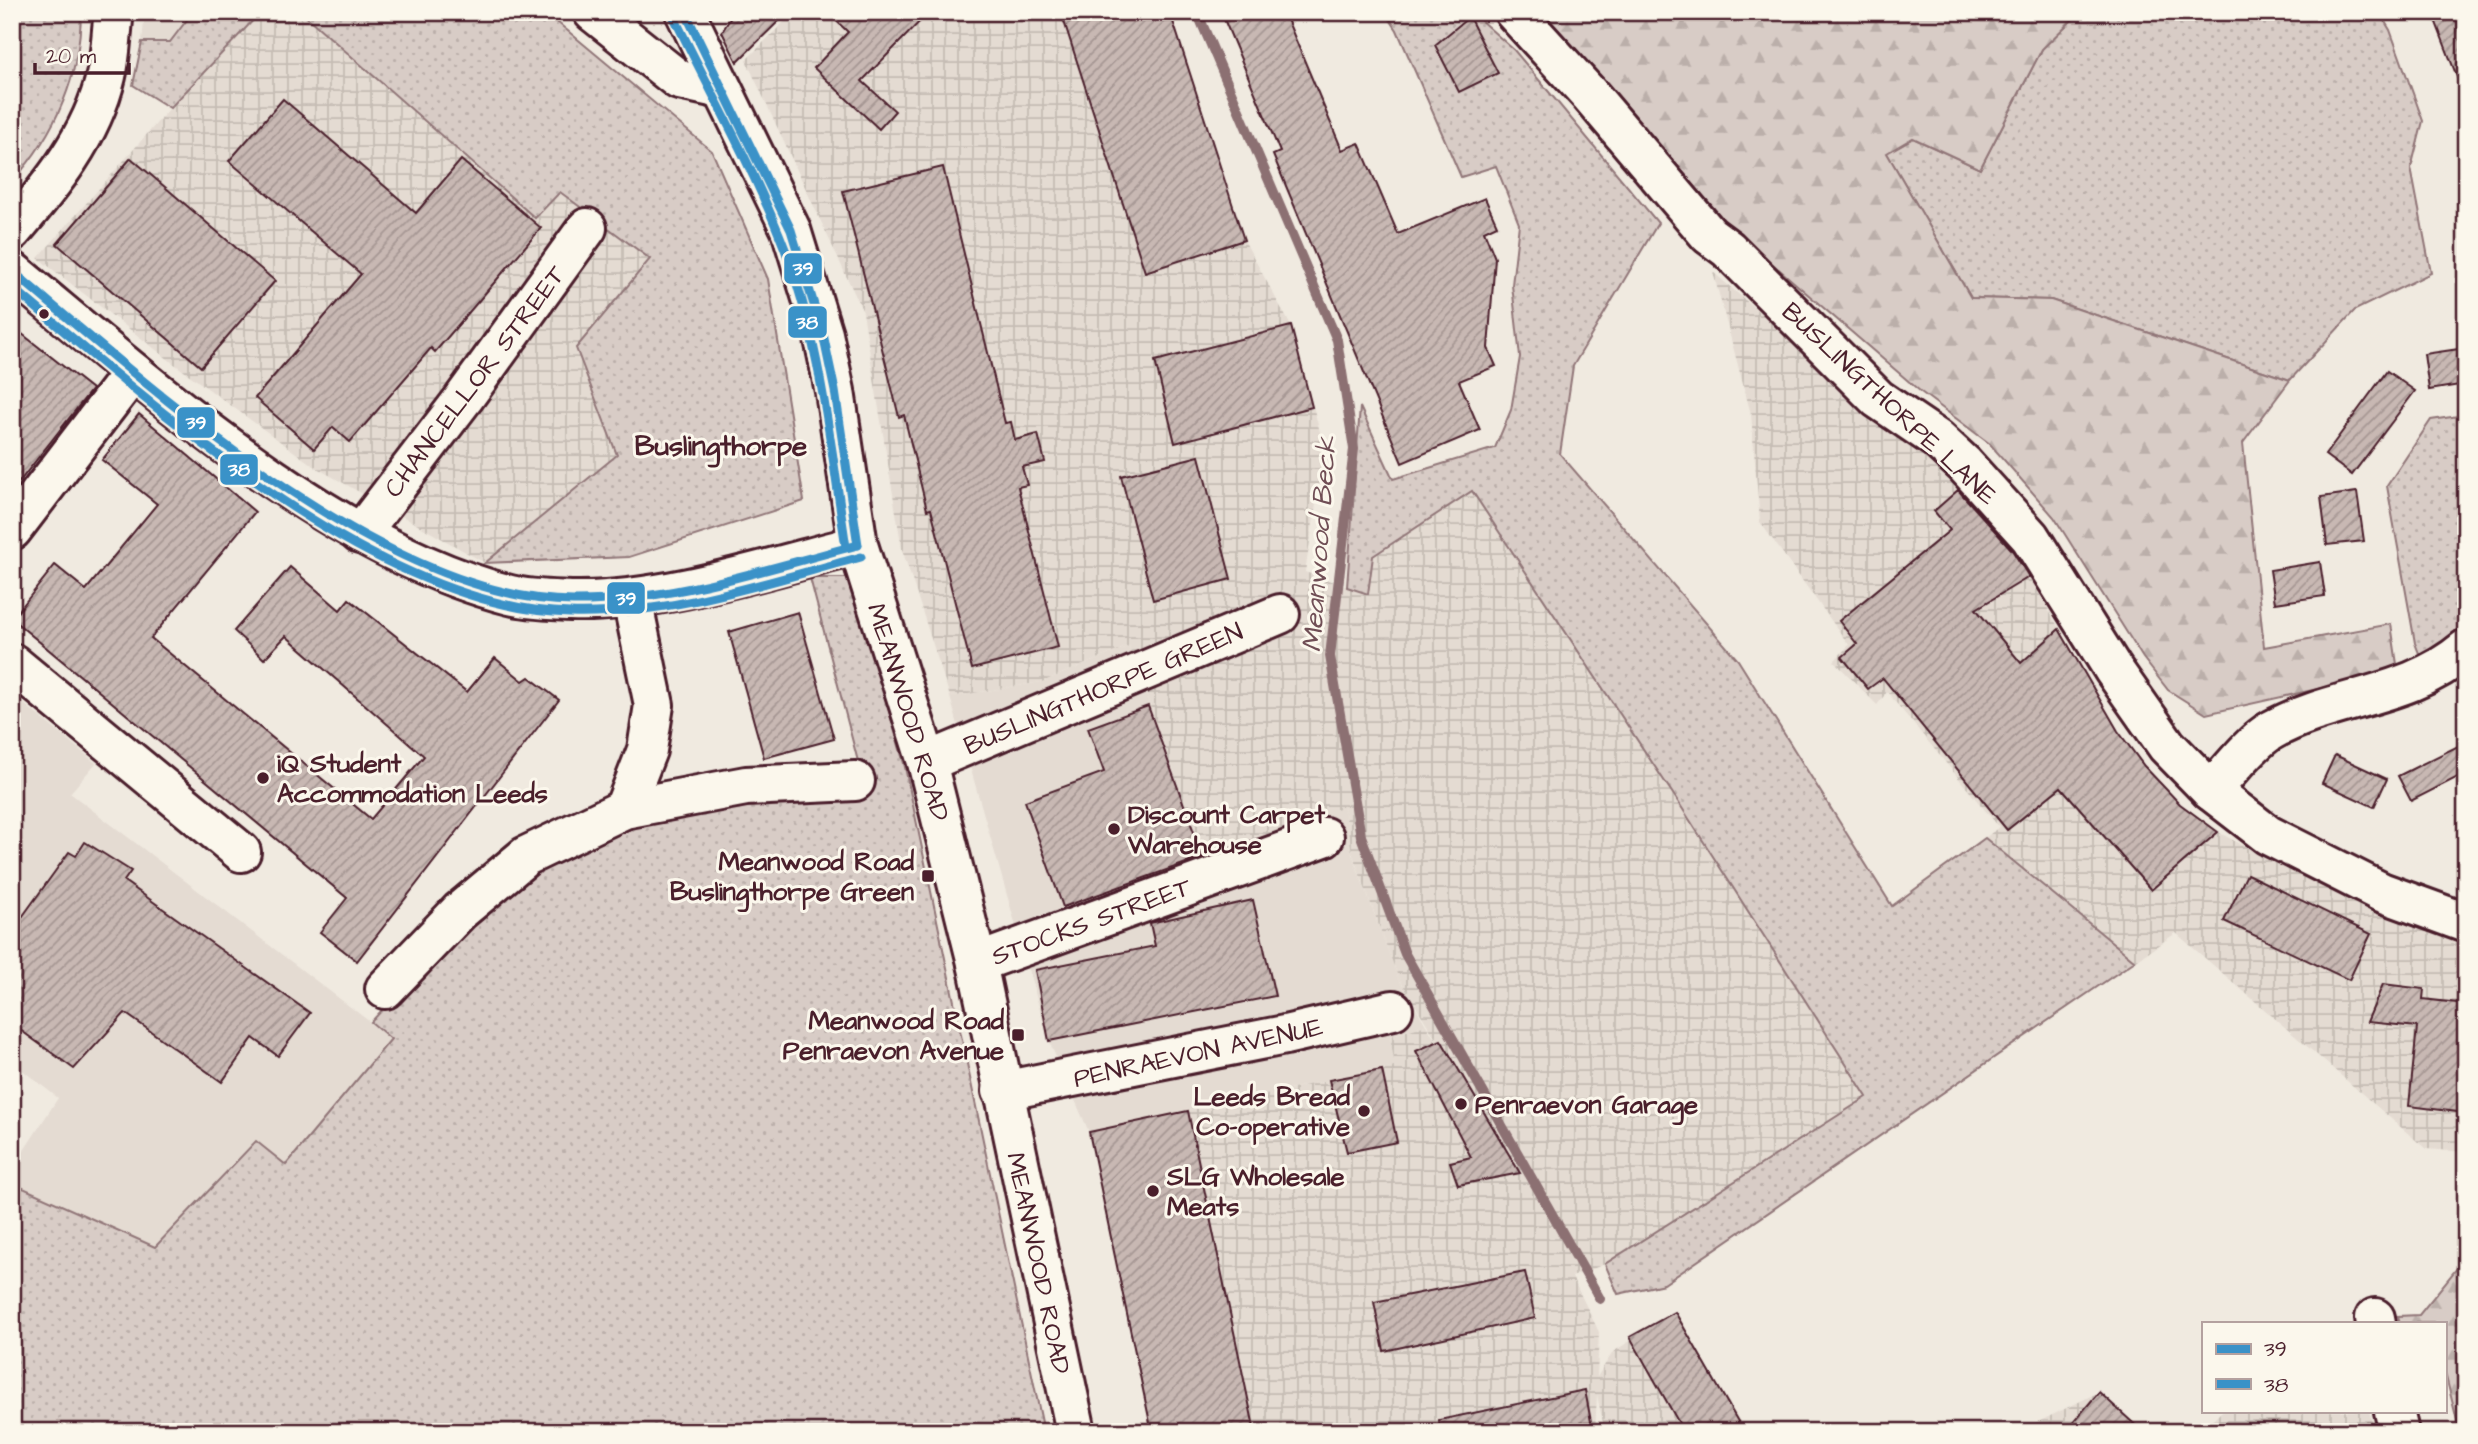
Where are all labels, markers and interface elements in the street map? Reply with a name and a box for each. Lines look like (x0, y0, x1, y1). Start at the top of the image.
scale bar (35, 32, 130, 76)
text: 20 m (46, 42, 97, 71)
line badge: 39 (783, 252, 823, 285)
text: 39 (792, 256, 813, 283)
street label: CHANCELLOR STREET (376, 258, 574, 505)
street label: BUSLINGTHORPE LANE (1774, 294, 2005, 513)
line badge: 38 (787, 305, 828, 339)
unlabelled marker (37, 307, 51, 321)
text: 38 (795, 310, 819, 337)
line badge: 39 (176, 406, 216, 439)
text: 39 (185, 410, 206, 437)
district label: Buslingthorpe (635, 427, 807, 468)
water label: Meanwood Beck (1293, 434, 1347, 653)
line badge: 38 (219, 453, 259, 486)
text: 38 (227, 457, 251, 484)
line badge: 39 (606, 581, 646, 615)
text: 39 (615, 586, 636, 613)
street label: MEANWOOD ROAD (858, 599, 958, 826)
street label: BUSLINGTHORPE GREEN (958, 614, 1248, 764)
place label: iQ Student Accommodation Leeds (277, 746, 548, 812)
marker: iQ Student Accommodation Leeds (255, 770, 271, 786)
place label: Discount Carpet Warehouse (1127, 797, 1326, 863)
marker: Discount Carpet Warehouse (1106, 821, 1122, 837)
place label: Meanwood Road Buslingthorpe Green (670, 844, 915, 913)
marker: Meanwood Road Buslingthorpe Green (920, 868, 936, 884)
street label: STOCKS STREET (987, 869, 1197, 975)
place label: Meanwood Road Penraevon Avenue (783, 1003, 1005, 1069)
street label: PENRAEVON AVENUE (1070, 1009, 1326, 1097)
marker: Meanwood Road Penraevon Avenue (1010, 1027, 1026, 1043)
place label: Leeds Bread Co-operative (1194, 1079, 1351, 1145)
place label: Penraevon Garage (1475, 1087, 1698, 1126)
marker: Penraevon Garage (1453, 1096, 1469, 1112)
marker: Leeds Bread Co-operative (1356, 1103, 1372, 1119)
street label: MEANWOOD ROAD (997, 1149, 1079, 1378)
place label: SLG Wholesale Meats (1166, 1159, 1345, 1225)
marker: SLG Wholesale Meats (1145, 1183, 1161, 1199)
legend (2202, 1322, 2446, 1412)
text: 39 (2264, 1335, 2287, 1364)
text: 38 (2264, 1371, 2289, 1400)

